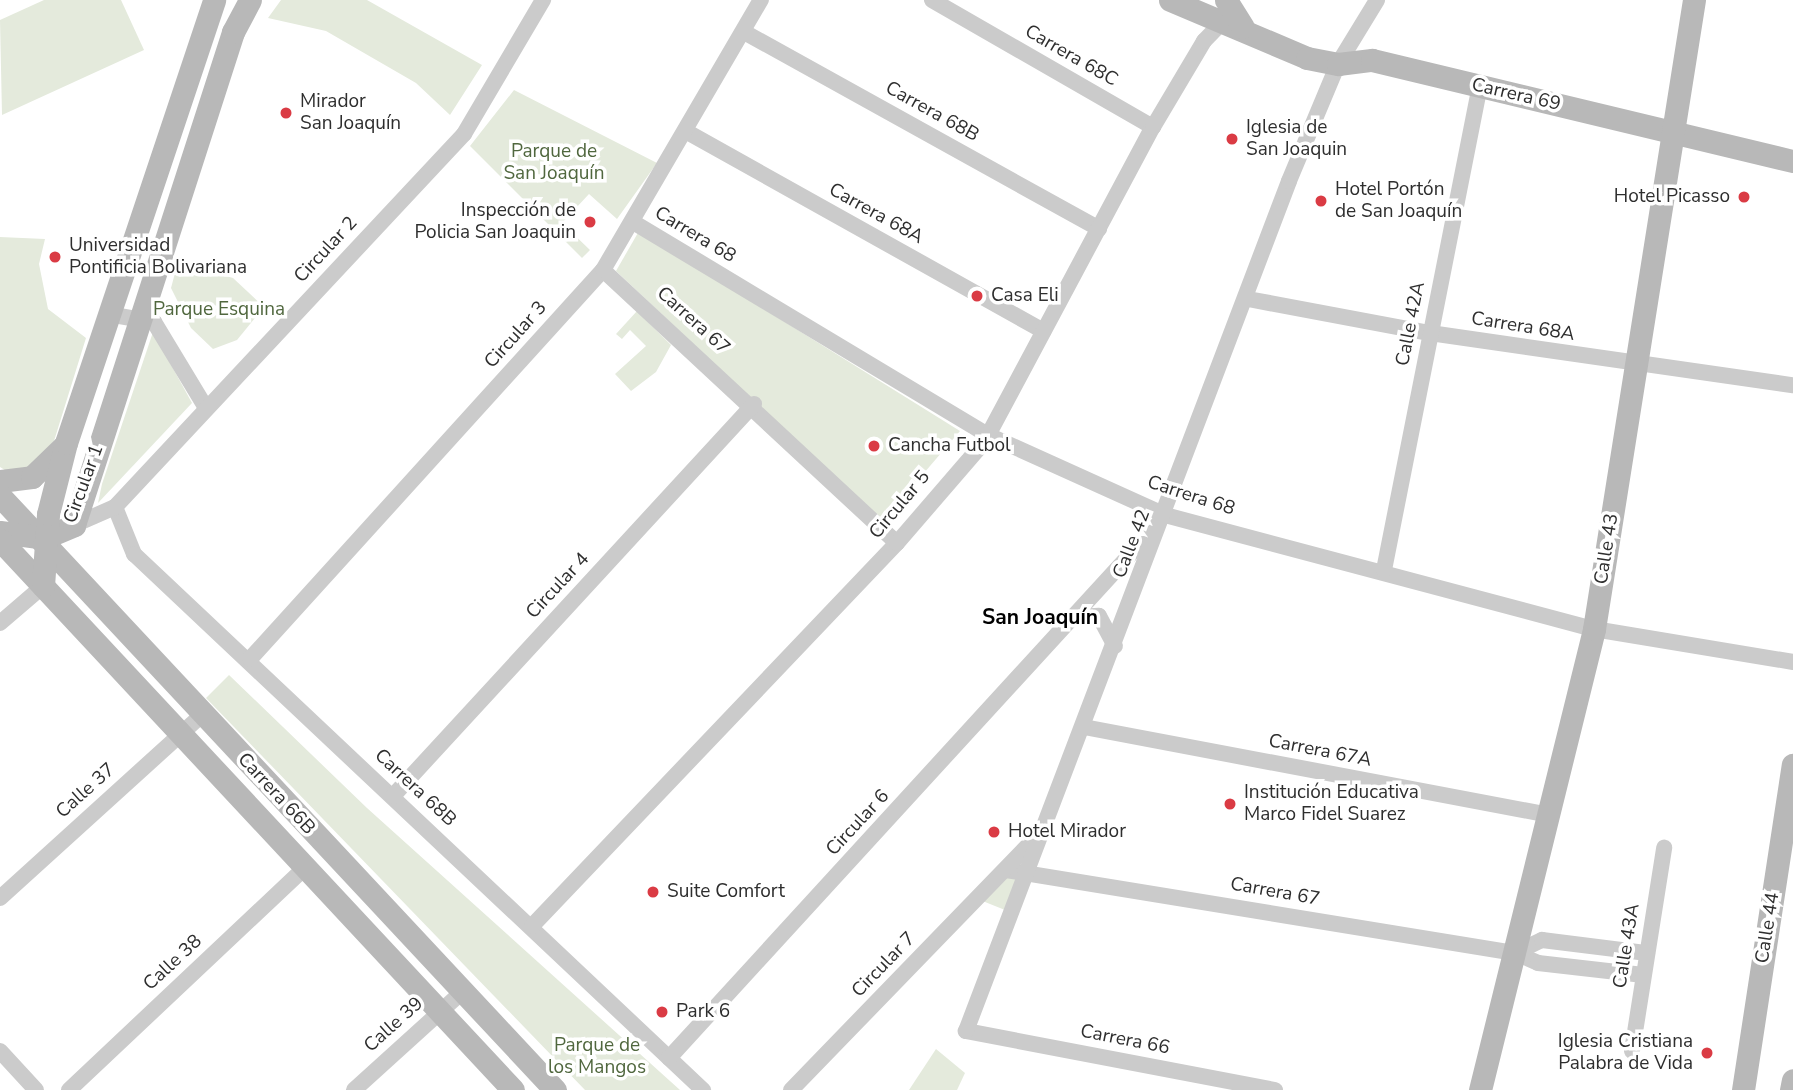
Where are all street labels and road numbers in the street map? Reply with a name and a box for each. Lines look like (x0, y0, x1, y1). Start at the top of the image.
street label: Carrera 68C (1021, 20, 1121, 92)
street label: Carrera 69 (1469, 74, 1563, 116)
street label: Carrera 68B (881, 77, 983, 147)
street label: Carrera 68A (825, 179, 927, 249)
street label: Carrera 68 (650, 202, 740, 268)
street label: Circular 2 (290, 212, 362, 288)
street label: Calle 42A (1392, 280, 1430, 368)
street label: Carrera 67 (652, 282, 734, 360)
street label: Circular 3 (480, 297, 552, 373)
street label: Carrera 68A (1470, 308, 1576, 346)
street label: Circular 1 (59, 442, 109, 526)
street label: Circular 5 (865, 466, 935, 544)
street label: Carrera 68 (1144, 471, 1238, 521)
street label: Calle 42 (1109, 507, 1155, 581)
street label: Calle 43 (1590, 512, 1624, 586)
street label: Circular 4 (522, 548, 594, 624)
street label: Carrera 67A (1267, 730, 1373, 772)
street label: Carrera 68B (369, 744, 461, 832)
street label: Carrera 66B (232, 748, 320, 840)
street label: Calle 37 (52, 759, 120, 823)
street label: Circular 6 (822, 785, 894, 861)
street label: Carrera 67 (1228, 873, 1322, 911)
street label: Calle 44 (1751, 891, 1785, 965)
street label: Calle 43A (1609, 902, 1645, 990)
street label: Circular 7 (847, 928, 921, 1002)
street label: Calle 38 (139, 930, 207, 996)
street label: Calle 39 (360, 993, 428, 1057)
street label: Carrera 66 (1078, 1020, 1172, 1060)

